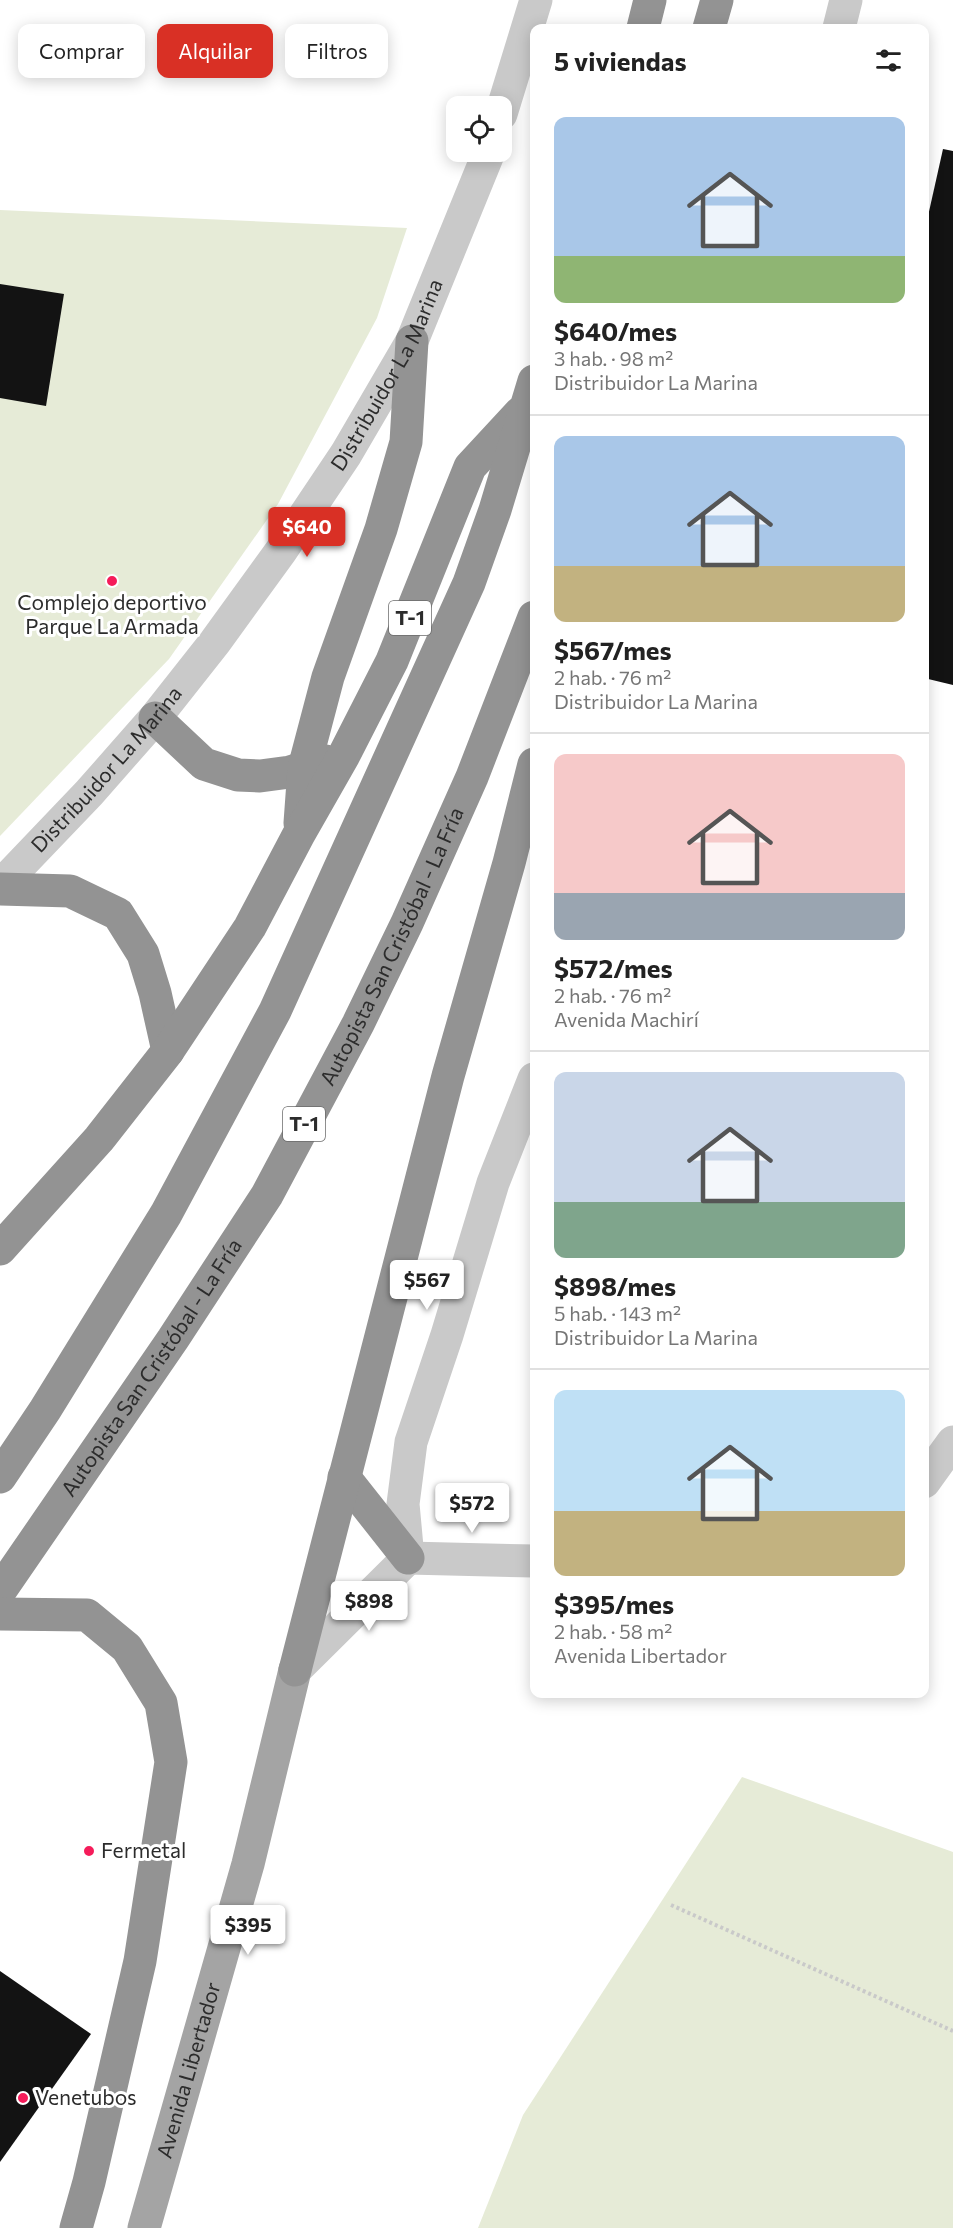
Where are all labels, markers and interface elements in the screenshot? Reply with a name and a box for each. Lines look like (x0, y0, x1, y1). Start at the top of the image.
chip: Comprar (18, 24, 145, 78)
chip: Alquilar (157, 24, 273, 78)
chip: Filtros (285, 24, 388, 78)
icon: filters (872, 44, 905, 77)
text: 5 viviendas (554, 45, 687, 76)
map controls (446, 96, 512, 162)
button: locate (446, 96, 512, 162)
icon: home (676, 156, 784, 264)
street label: Distribuidor La Marina (324, 275, 447, 475)
text: $640/mes (554, 315, 677, 346)
text: 3 hab. · 98 m² (554, 346, 673, 370)
text: Distribuidor La Marina (554, 370, 758, 394)
icon: home (676, 475, 784, 583)
pin: $640 (271, 507, 343, 558)
text: $640 (282, 514, 332, 538)
marker: Complejo deportivo Parque La Armada (105, 574, 119, 588)
place label: Complejo deportivo Parque La Armada (17, 589, 207, 638)
road number: T-1 (389, 601, 431, 635)
text: $567/mes (554, 634, 672, 665)
text: 2 hab. · 76 m² (554, 665, 671, 689)
street label: Distribuidor La Marina (25, 681, 186, 857)
text: Distribuidor La Marina (554, 689, 758, 713)
icon: home (676, 793, 784, 901)
street label: Autopista San Cristóbal - La Fría (314, 803, 468, 1089)
text: $572/mes (554, 952, 673, 983)
text: 2 hab. · 76 m² (554, 983, 671, 1007)
text: Avenida Machirí (554, 1007, 699, 1031)
road number: T-1 (283, 1107, 325, 1141)
icon: home (676, 1111, 784, 1219)
street label: Autopista San Cristóbal - La Fría (55, 1233, 246, 1501)
pin: $567 (391, 1260, 463, 1311)
text: $567 (404, 1267, 450, 1291)
text: $898/mes (554, 1270, 676, 1301)
text: 5 hab. · 143 m² (554, 1301, 681, 1325)
text: Distribuidor La Marina (554, 1325, 758, 1349)
icon: home (676, 1429, 784, 1537)
pin: $572 (436, 1483, 508, 1534)
text: $572 (449, 1490, 495, 1514)
pin: $898 (333, 1581, 405, 1632)
text: $898 (345, 1588, 393, 1612)
text: $395/mes (554, 1588, 674, 1619)
text: 2 hab. · 58 m² (554, 1619, 672, 1643)
text: Avenida Libertador (554, 1643, 727, 1667)
place label: Fermetal (101, 1837, 186, 1862)
marker: Fermetal (82, 1844, 96, 1858)
pin: $395 (212, 1905, 284, 1956)
text: $395 (224, 1912, 272, 1936)
street label: Avenida Libertador (151, 1979, 225, 2161)
place label: Venetubos (35, 2084, 137, 2109)
marker: Venetubos (16, 2091, 30, 2105)

